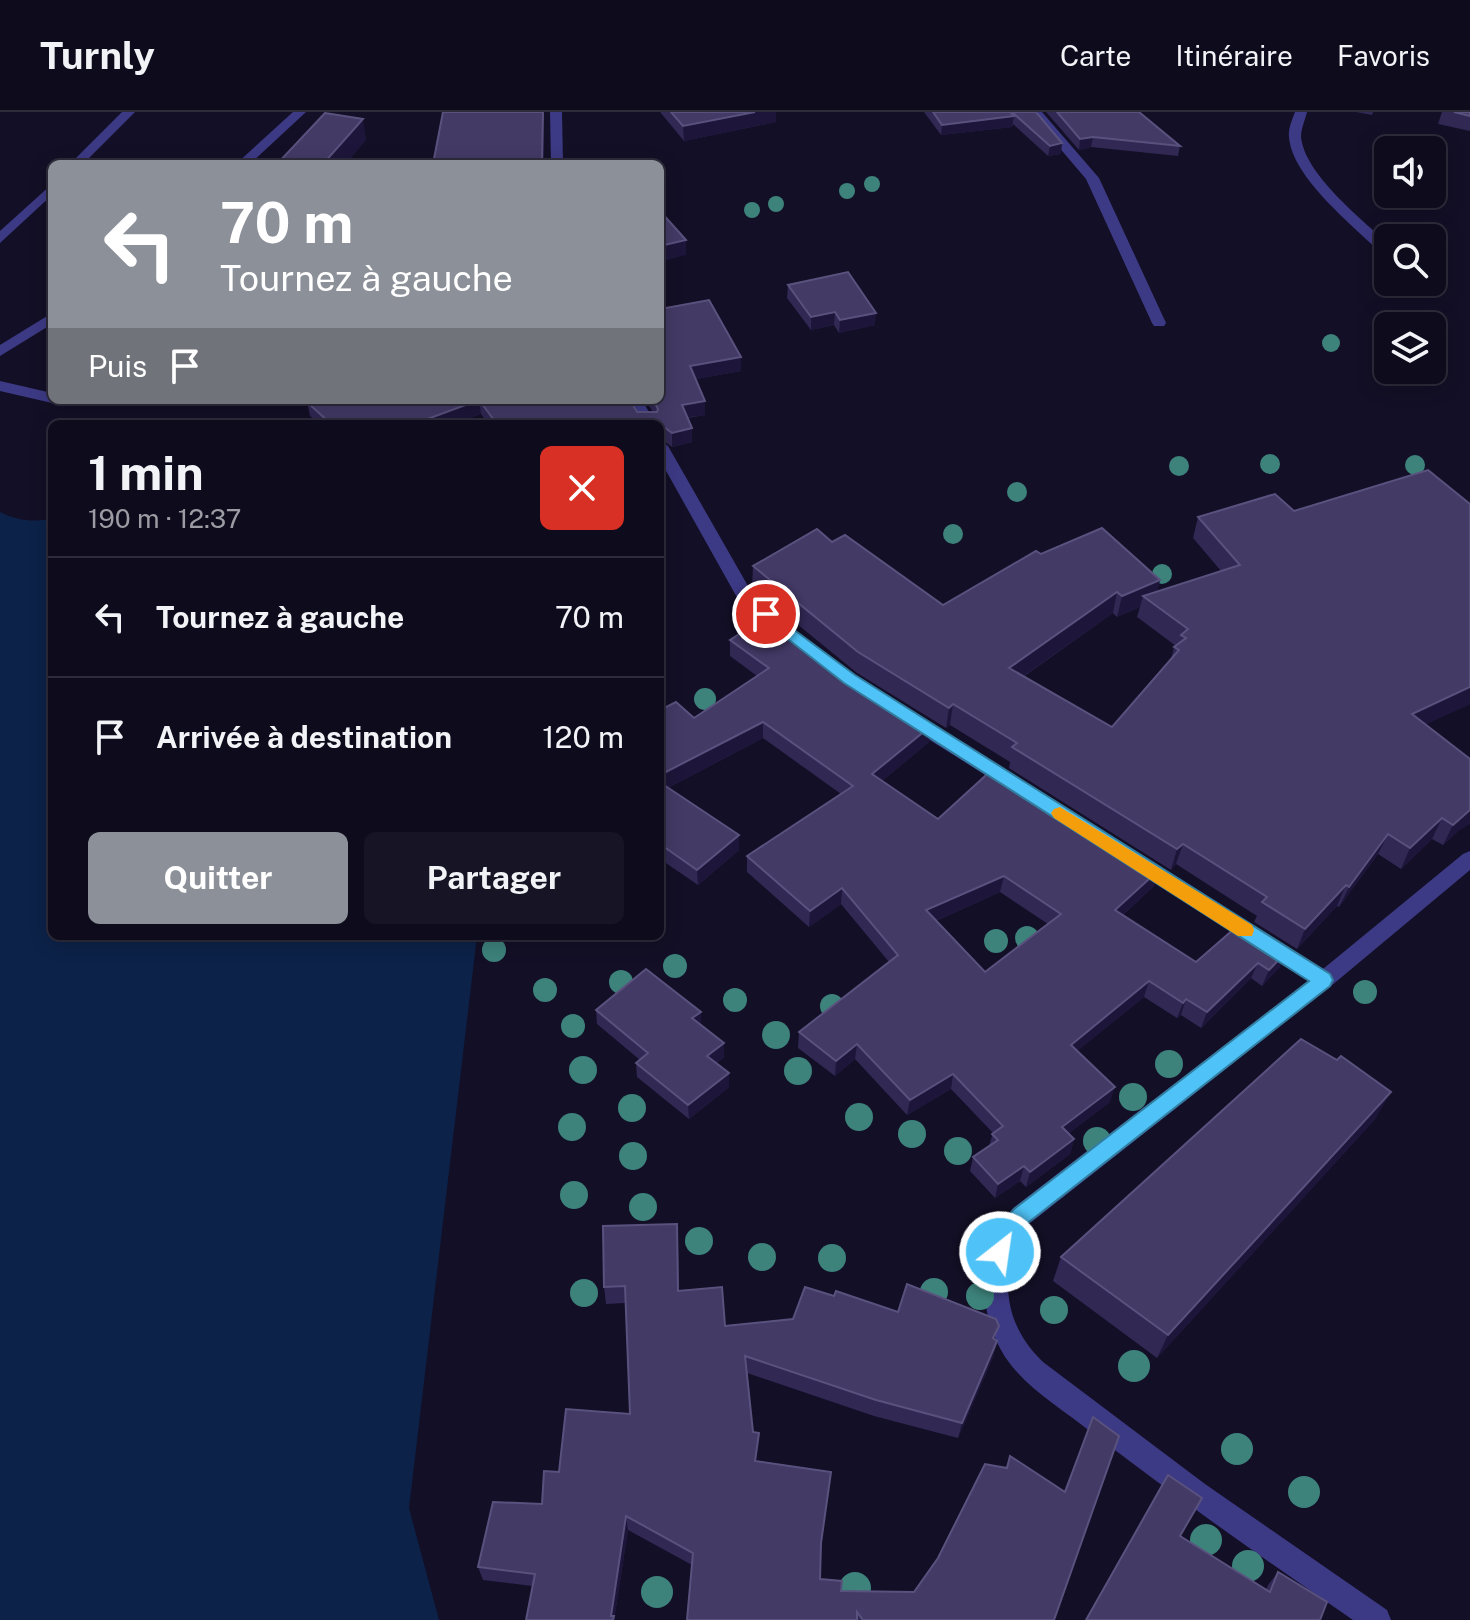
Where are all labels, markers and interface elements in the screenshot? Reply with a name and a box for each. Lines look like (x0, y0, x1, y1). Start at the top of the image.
text: Turnly (40, 33, 155, 78)
text: Carte (1060, 39, 1131, 72)
text: Itinéraire (1175, 39, 1293, 72)
text: Favoris (1337, 39, 1430, 72)
map controls (1374, 136, 1446, 384)
button: sound (1374, 136, 1446, 208)
text: 70 m (220, 190, 353, 256)
icon: left (88, 192, 192, 296)
button: search (1374, 224, 1446, 296)
text: Tournez à gauche (220, 257, 513, 299)
button: layers (1374, 312, 1446, 384)
icon: arrive (163, 344, 207, 388)
text: Puis (88, 348, 147, 384)
text: 1 min (88, 444, 204, 501)
button: close (540, 446, 624, 530)
text: 190 m · 12:37 (88, 503, 241, 534)
pin (732, 580, 800, 648)
icon: arrive (744, 592, 788, 636)
icon: left (88, 595, 132, 639)
text: Tournez à gauche (156, 599, 404, 635)
text: 70 m (555, 599, 624, 635)
icon: arrive (88, 715, 132, 759)
text: Arrivée à destination (156, 719, 452, 755)
text: 120 m (542, 719, 624, 755)
button: Quitter (88, 832, 348, 924)
button: Partager (364, 832, 624, 924)
position arrow (958, 1210, 1042, 1294)

